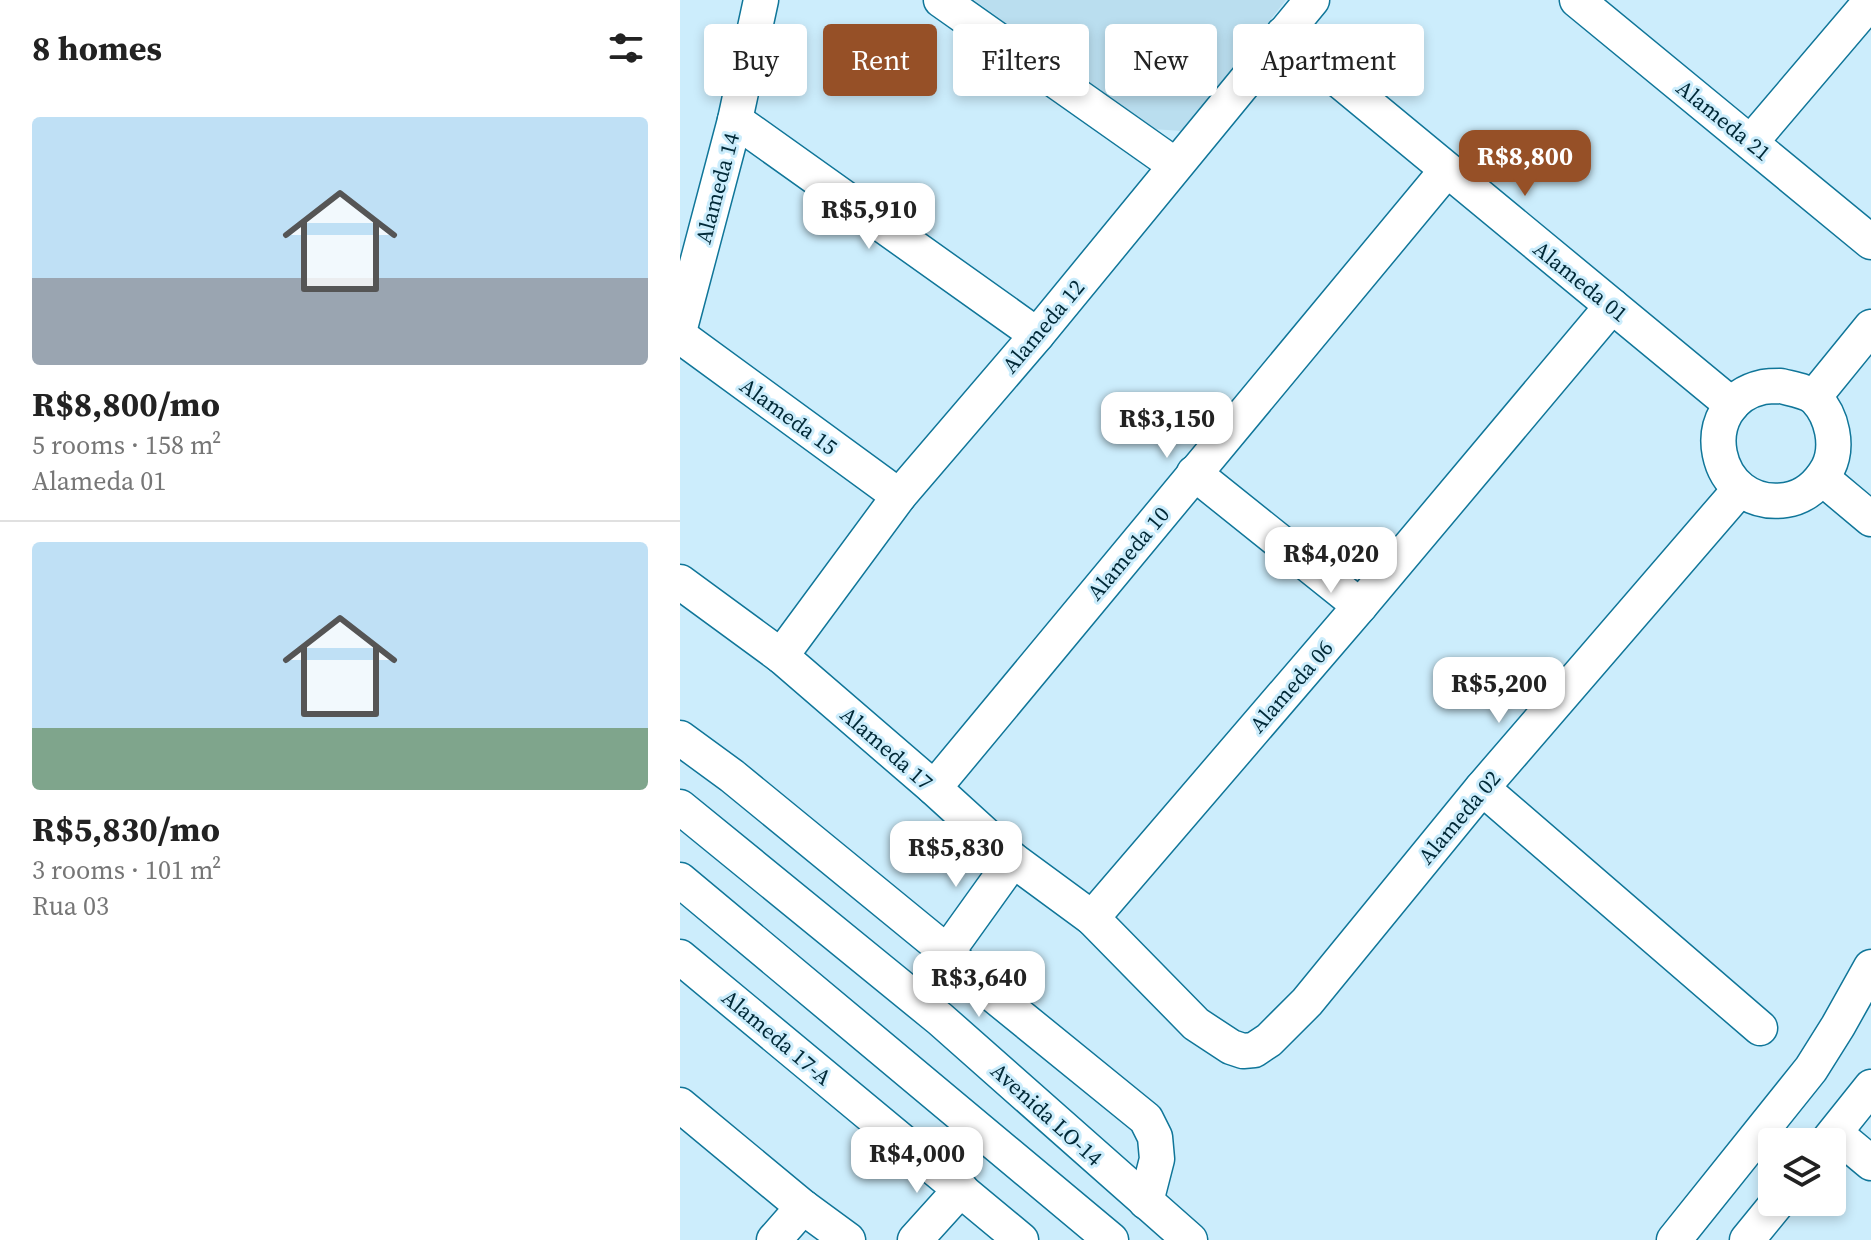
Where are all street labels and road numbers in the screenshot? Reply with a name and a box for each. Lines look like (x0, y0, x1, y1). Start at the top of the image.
street label: Alameda 21 (1670, 73, 1778, 167)
street label: Alameda 14 (688, 129, 746, 247)
street label: Alameda 01 (1527, 234, 1635, 328)
street label: Alameda 12 (995, 273, 1091, 379)
street label: Alameda 15 (734, 370, 844, 462)
street label: Alameda 10 (1080, 500, 1176, 606)
street label: Alameda 06 (1242, 633, 1340, 739)
street label: Alameda 17 (834, 699, 940, 797)
street label: Alameda 02 (1411, 764, 1507, 870)
street label: Alameda 17-A (716, 982, 838, 1092)
street label: Avenida LO-14 (985, 1056, 1109, 1172)

